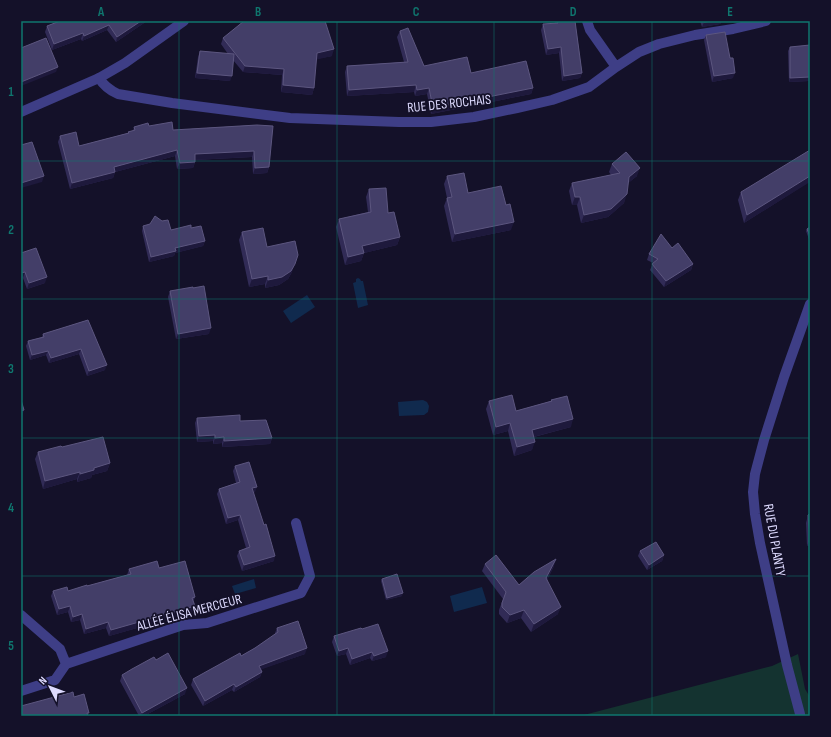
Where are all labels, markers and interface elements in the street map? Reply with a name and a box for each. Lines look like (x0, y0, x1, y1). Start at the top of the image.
text: A (97, 4, 105, 20)
text: B (255, 4, 261, 20)
text: C (413, 4, 420, 20)
text: D (570, 4, 577, 20)
text: E (727, 4, 733, 20)
text: 1 (8, 84, 14, 100)
street label: RUE DES ROCHAIS (406, 91, 492, 116)
text: 2 (8, 222, 14, 238)
text: 3 (8, 361, 14, 377)
text: 4 (8, 500, 14, 516)
street label: RUE DU PLANTY (760, 503, 789, 578)
street label: ALLÉE ÉLISA MERCŒUR (134, 590, 244, 635)
text: 5 (8, 638, 14, 654)
north arrow (30, 667, 70, 707)
text: N (36, 674, 50, 687)

